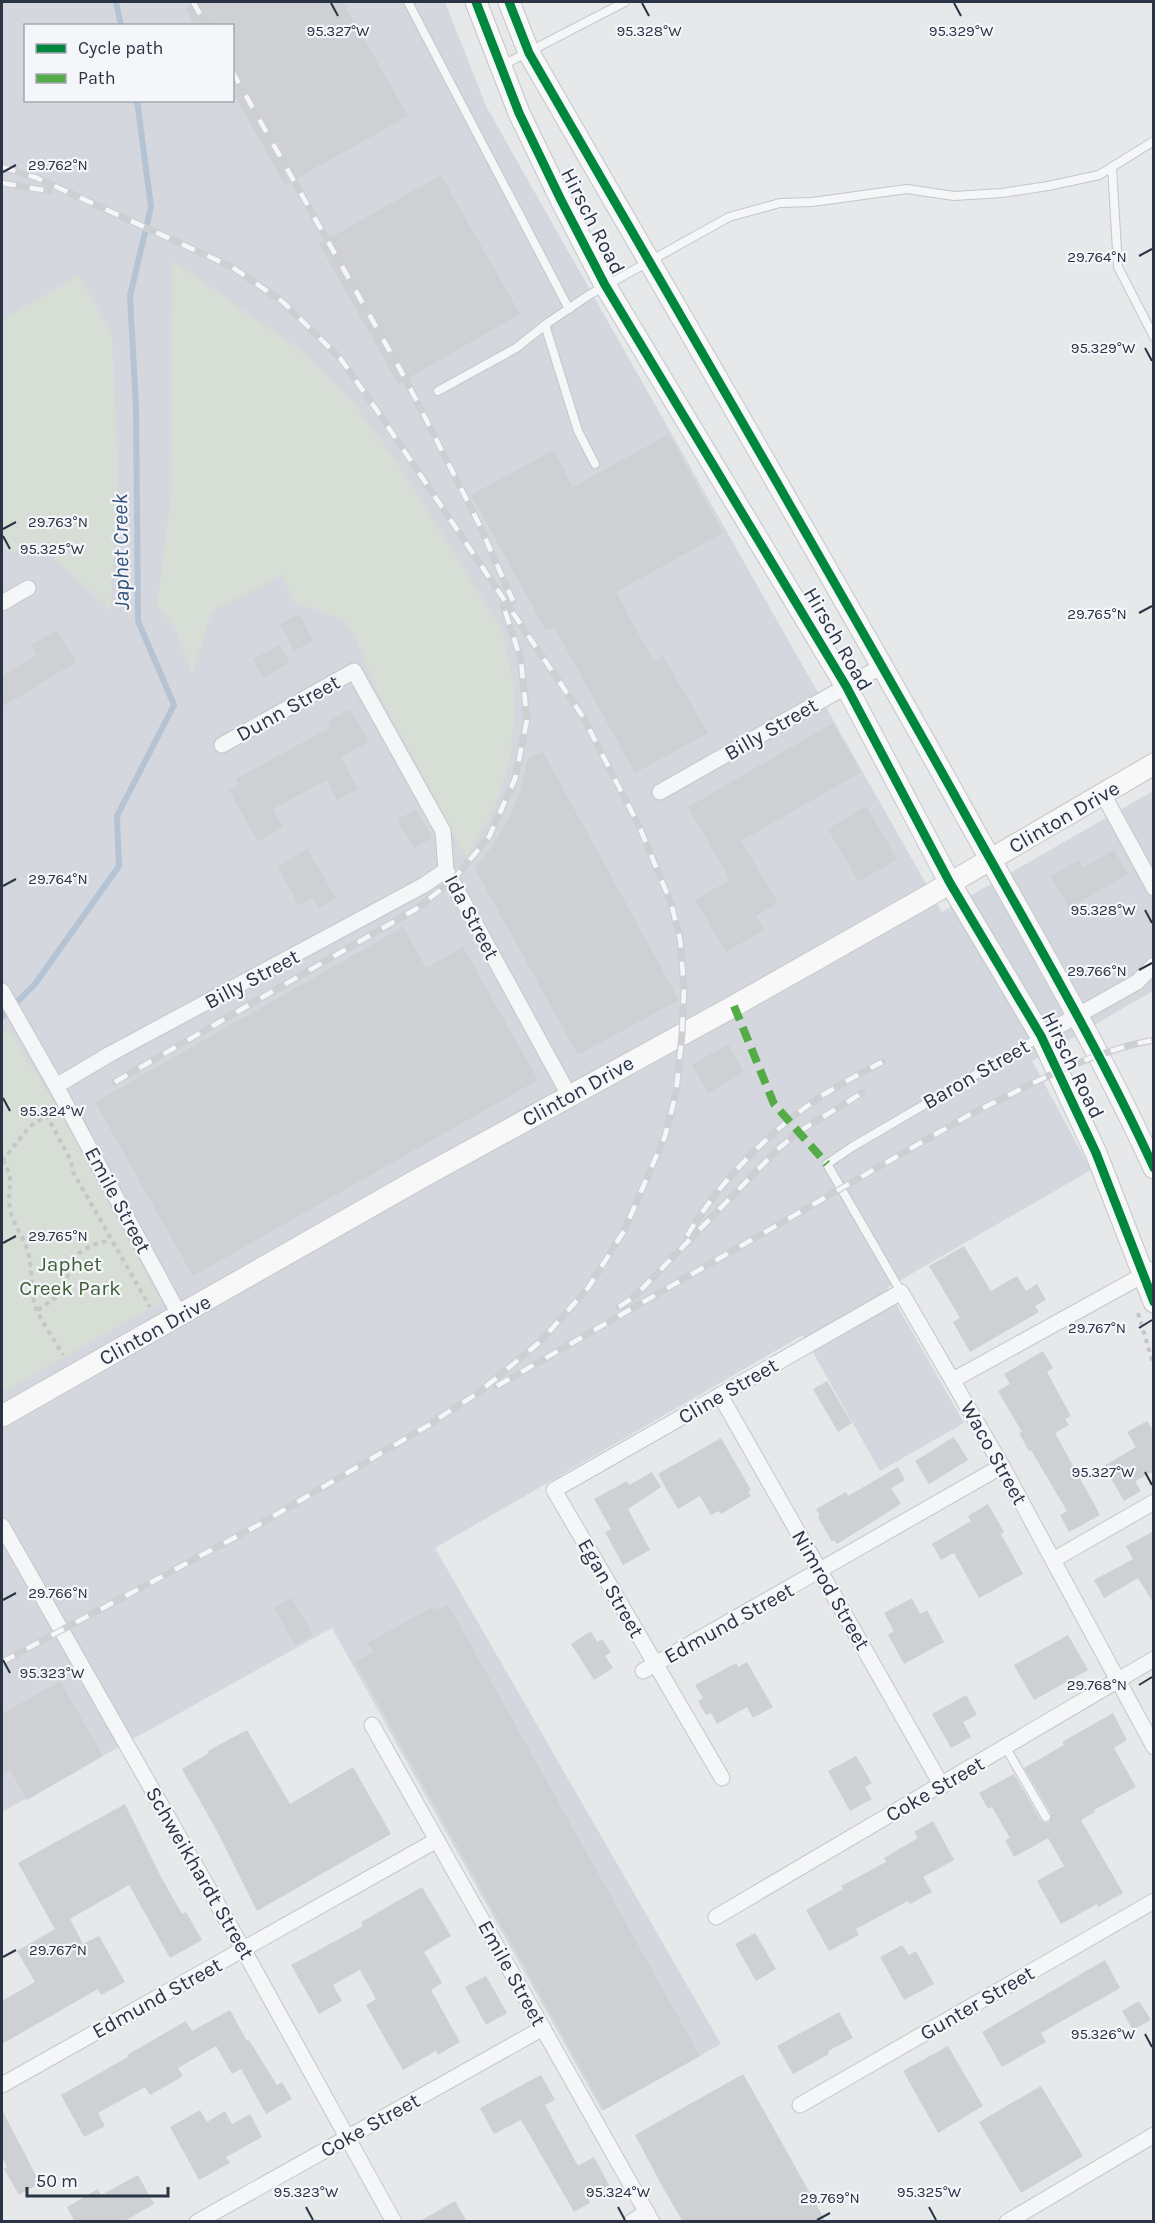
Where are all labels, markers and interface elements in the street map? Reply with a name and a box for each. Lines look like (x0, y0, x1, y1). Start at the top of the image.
text: 95.327°W (307, 22, 370, 40)
text: 95.328°W (616, 22, 682, 40)
text: 95.329°W (929, 22, 994, 40)
legend (24, 24, 234, 102)
text: Cycle path (78, 37, 163, 59)
text: Path (78, 67, 116, 89)
text: 29.762°N (28, 156, 88, 174)
street label: Hirsch Road (556, 164, 630, 278)
text: 29.764°N (1067, 248, 1127, 266)
text: 95.329°W (1071, 339, 1136, 357)
water label: Japhet Creek (107, 493, 135, 610)
text: 29.763°N (28, 513, 88, 531)
text: 95.325°W (20, 540, 85, 558)
street label: Hirsch Road (799, 583, 877, 695)
text: 29.765°N (1067, 605, 1127, 623)
street label: Dunn Street (232, 670, 344, 746)
street label: Billy Street (720, 693, 822, 765)
street label: Clinton Drive (1004, 776, 1124, 858)
text: 29.764°N (28, 870, 88, 888)
street label: Ida Street (440, 871, 504, 964)
text: 95.328°W (1070, 901, 1136, 919)
street label: Billy Street (201, 944, 303, 1014)
text: 29.766°N (1067, 962, 1127, 980)
street label: Hirsch Road (1037, 1008, 1109, 1122)
street label: Baron Street (918, 1034, 1034, 1114)
street label: Clinton Drive (518, 1051, 638, 1131)
text: 95.324°W (20, 1102, 85, 1120)
street label: Emile Street (80, 1143, 156, 1257)
text: 29.765°N (28, 1227, 88, 1245)
park label: Japhet Creek Park (19, 1252, 121, 1300)
street label: Clinton Drive (95, 1290, 215, 1370)
text: 29.767°N (1068, 1319, 1126, 1337)
street label: Cline Street (674, 1353, 782, 1429)
street label: Waco Street (956, 1397, 1032, 1509)
text: 95.327°W (1072, 1463, 1135, 1481)
street label: Nimrod Street (787, 1526, 875, 1654)
street label: Egan Street (573, 1534, 649, 1642)
street label: Edmund Street (660, 1577, 798, 1668)
text: 29.766°N (28, 1584, 88, 1602)
text: 95.323°W (20, 1664, 85, 1682)
text: 29.768°N (1067, 1676, 1127, 1694)
street label: Coke Street (882, 1751, 989, 1827)
street label: Schweikhardt Street (141, 1783, 259, 1964)
street label: Emile Street (473, 1916, 551, 2030)
text: 29.767°N (29, 1941, 87, 1959)
street label: Edmund Street (88, 1952, 226, 2043)
street label: Gunter Street (916, 1961, 1038, 2045)
text: 95.326°W (1071, 2025, 1136, 2043)
street label: Coke Street (316, 2088, 424, 2162)
scale bar (27, 2160, 168, 2198)
text: 50 m (36, 2170, 78, 2192)
text: 95.323°W (274, 2183, 339, 2201)
text: 95.324°W (586, 2183, 651, 2201)
text: 95.325°W (897, 2183, 962, 2201)
text: 29.769°N (800, 2189, 860, 2207)

